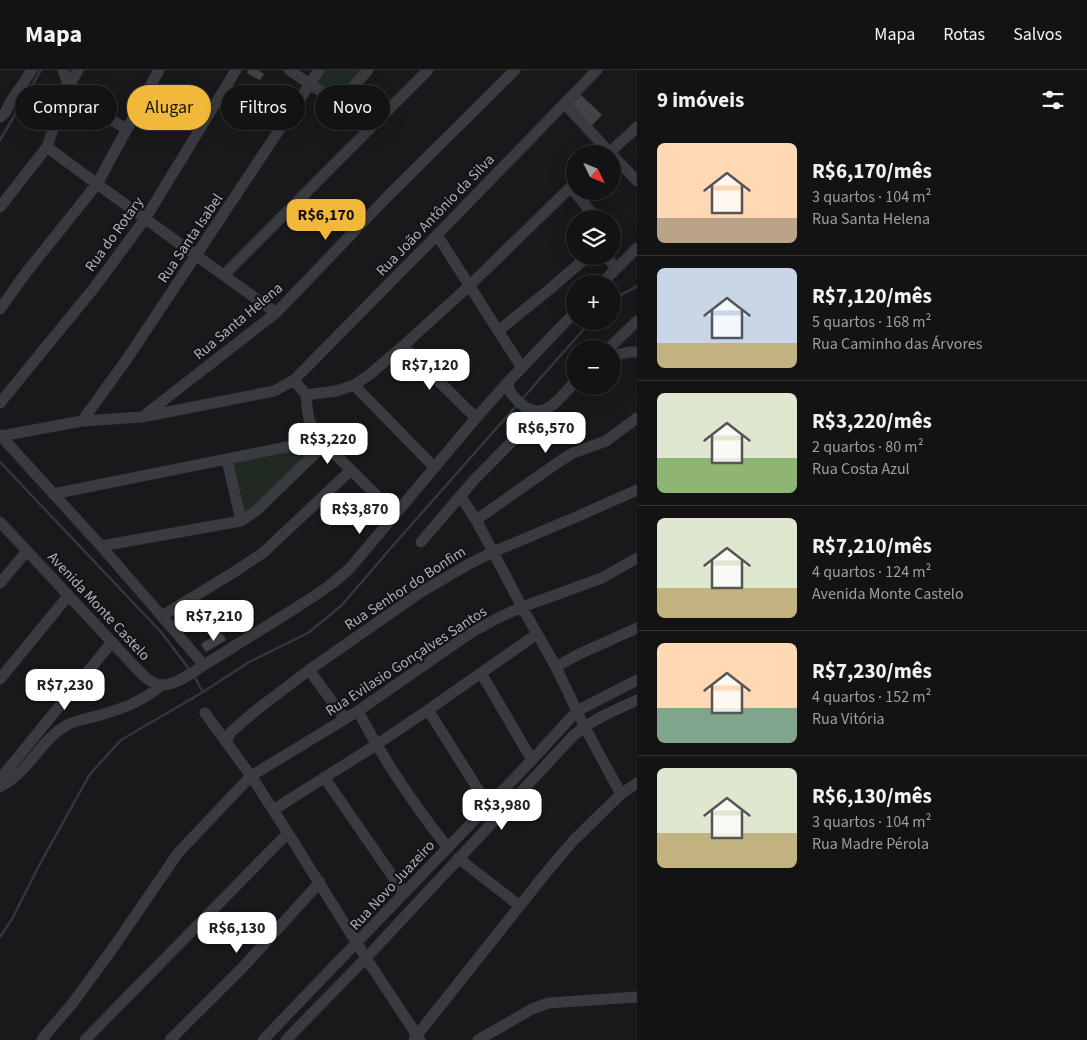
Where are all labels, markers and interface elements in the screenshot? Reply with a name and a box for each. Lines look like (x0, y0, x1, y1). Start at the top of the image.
text: Mapa (25, 17, 82, 52)
text: Mapa (874, 22, 915, 47)
text: Rotas (943, 22, 985, 47)
text: Salvos (1013, 22, 1062, 47)
chip: Comprar (15, 85, 117, 130)
chip: Alugar (127, 85, 211, 130)
chip: Filtros (221, 85, 305, 130)
chip: Novo (315, 85, 390, 130)
text: 9 imóveis (657, 85, 744, 115)
icon: filters (1039, 86, 1067, 114)
north arrow (566, 145, 621, 200)
map controls (566, 145, 621, 395)
street label: Rua João Antônio da Silva (372, 150, 499, 281)
text: R$6,170/mês (812, 156, 932, 186)
icon: home (697, 163, 757, 223)
text: 3 quartos · 104 m² (812, 186, 931, 208)
street label: Rua Santa Isabel (153, 189, 228, 287)
street label: Rua do Rotary (80, 193, 149, 276)
pin: R$6,170 (280, 198, 372, 241)
text: R$6,170 (298, 204, 354, 226)
text: Rua Santa Helena (812, 208, 930, 230)
button: layers (566, 210, 621, 265)
button: + (566, 275, 621, 330)
street label: Rua Santa Helena (189, 278, 287, 365)
text: R$7,120/mês (812, 281, 932, 311)
icon: home (697, 288, 757, 348)
text: 5 quartos · 168 m² (812, 311, 931, 333)
text: Rua Caminho das Árvores (812, 333, 982, 355)
button: − (566, 340, 621, 395)
pin: R$7,120 (384, 348, 476, 391)
text: R$7,120 (402, 354, 458, 376)
text: R$3,220/mês (812, 406, 932, 436)
pin: R$6,570 (500, 412, 592, 454)
icon: home (697, 413, 757, 473)
text: R$6,570 (518, 417, 574, 439)
pin: R$3,220 (282, 422, 374, 465)
text: R$3,220 (300, 428, 356, 450)
text: 2 quartos · 80 m² (812, 436, 924, 458)
text: Rua Costa Azul (812, 458, 910, 480)
pin: R$3,870 (314, 492, 406, 535)
text: R$3,870 (332, 498, 388, 520)
text: R$7,210/mês (812, 531, 932, 561)
icon: home (697, 538, 757, 598)
street label: Rua Senhor do Bonfim (341, 541, 470, 635)
street label: Avenida Monte Castelo (42, 547, 155, 665)
text: 4 quartos · 124 m² (812, 561, 931, 583)
text: Avenida Monte Castelo (812, 583, 964, 605)
pin: R$7,210 (168, 600, 260, 642)
street label: Rua Evilasio Gonçalves Santos (321, 601, 491, 722)
text: R$7,210 (186, 605, 242, 627)
text: R$7,230/mês (812, 656, 932, 686)
icon: home (697, 663, 757, 723)
pin: R$7,230 (19, 668, 111, 711)
text: R$7,230 (37, 674, 93, 696)
text: 4 quartos · 152 m² (812, 686, 931, 708)
text: Rua Vitória (812, 708, 885, 730)
text: R$6,130/mês (812, 781, 932, 811)
pin: R$3,980 (456, 788, 548, 831)
icon: home (697, 788, 757, 848)
text: R$3,980 (474, 794, 530, 816)
text: 3 quartos · 104 m² (812, 811, 931, 833)
text: Rua Madre Pérola (812, 833, 929, 855)
street label: Rua Novo Juazeiro (345, 836, 440, 935)
pin: R$6,130 (191, 912, 283, 954)
text: R$6,130 (209, 917, 265, 939)

